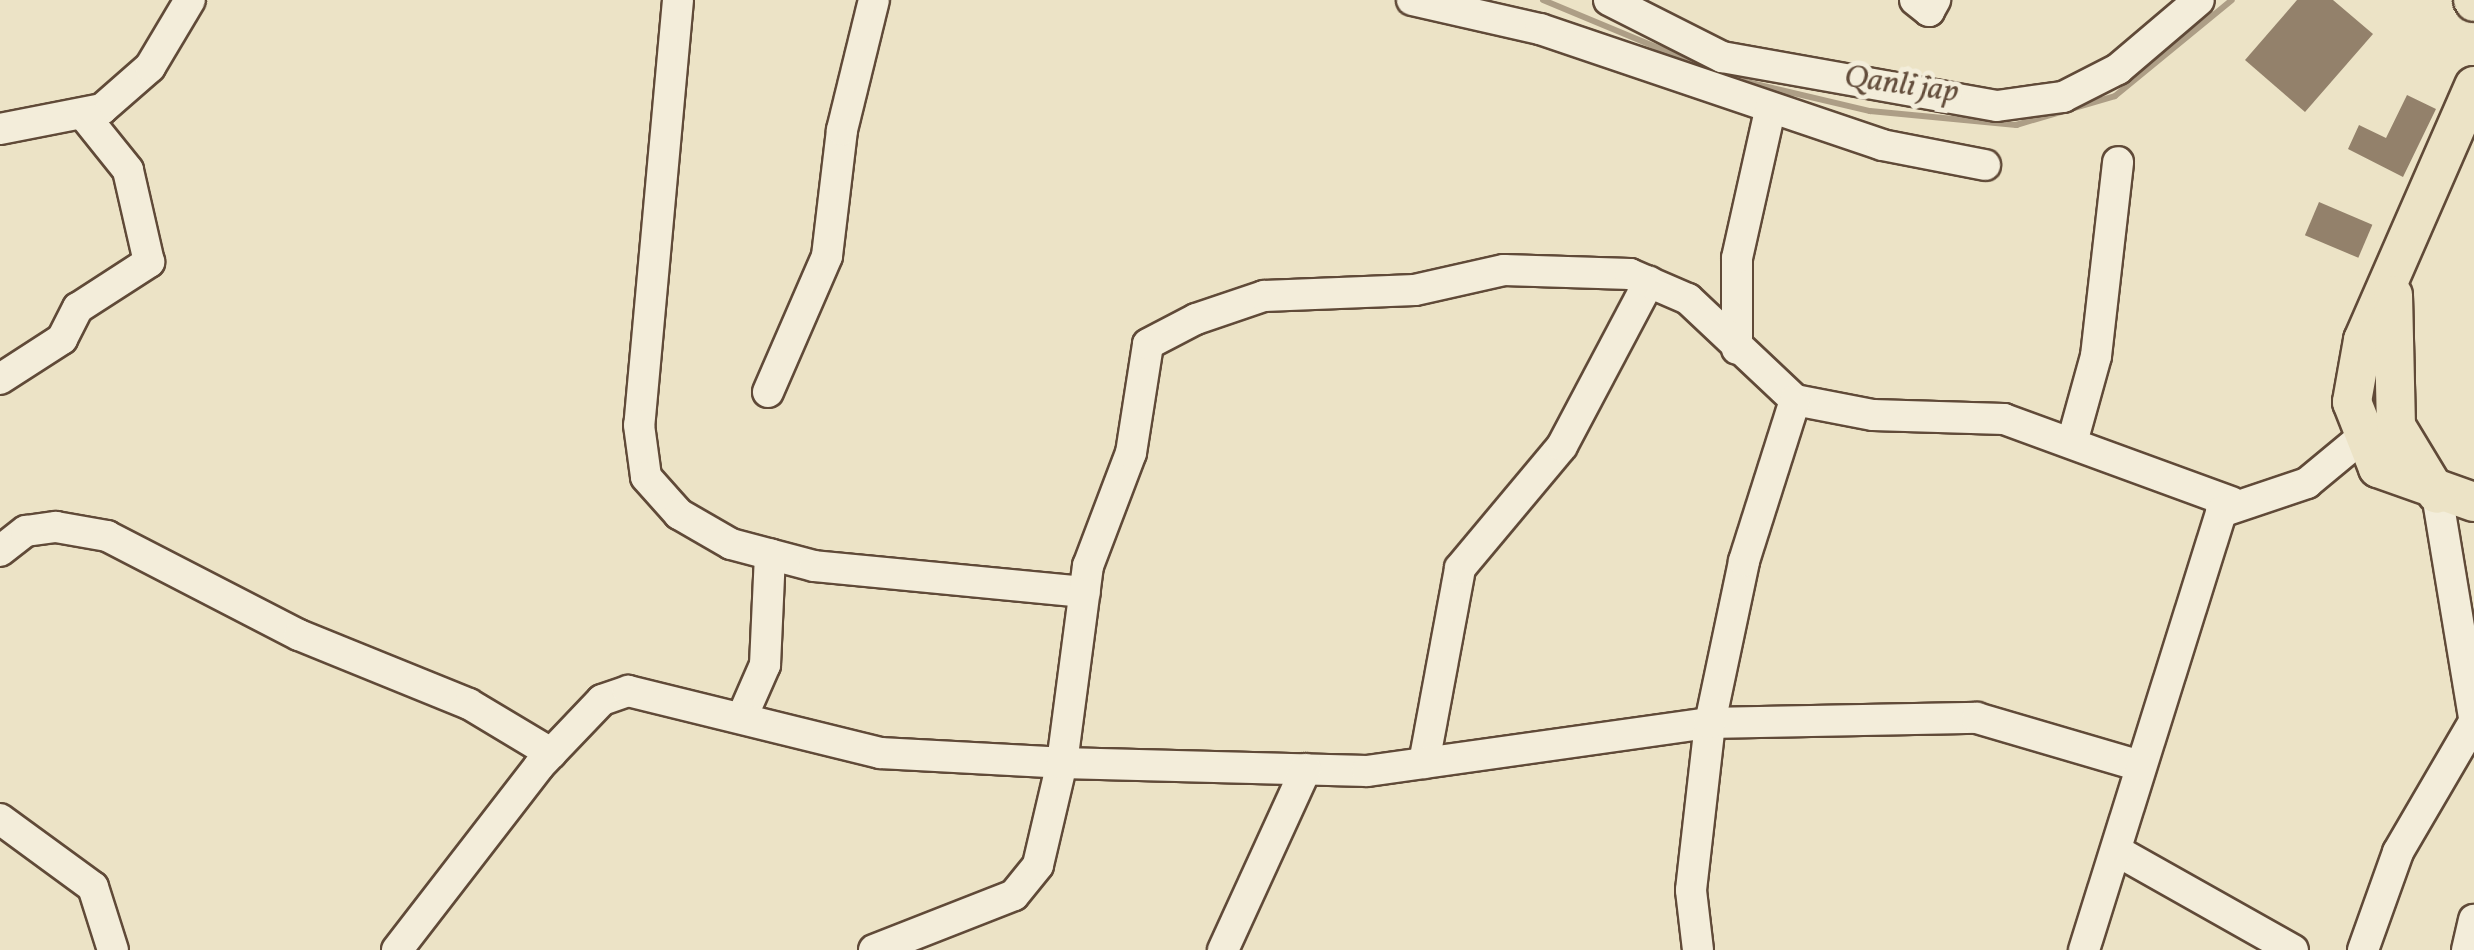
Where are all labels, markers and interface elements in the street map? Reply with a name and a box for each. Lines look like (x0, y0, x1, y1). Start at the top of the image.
water label: Qanli jap (1842, 59, 1960, 113)

